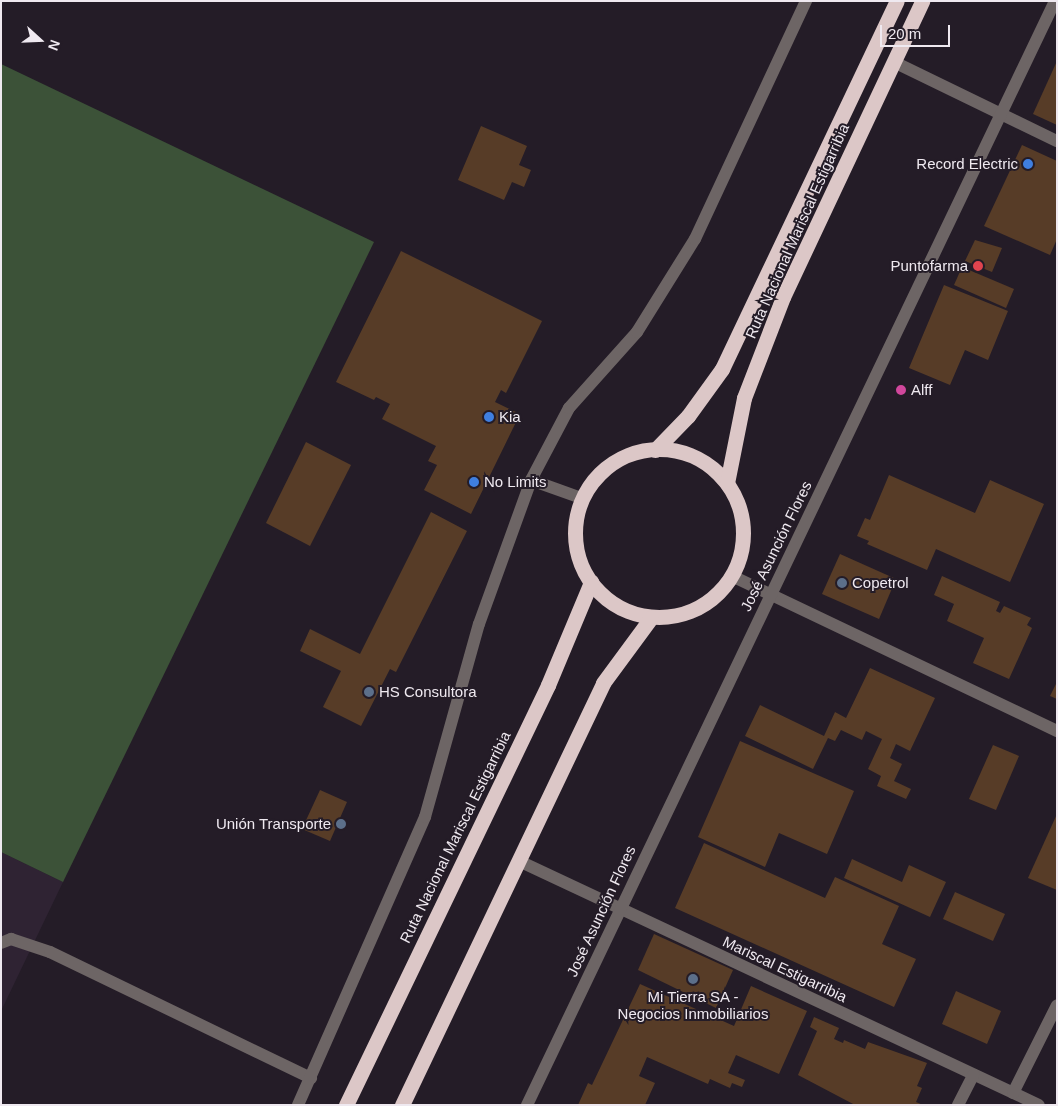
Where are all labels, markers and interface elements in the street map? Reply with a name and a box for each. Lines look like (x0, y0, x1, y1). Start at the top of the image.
north arrow (15, 15, 65, 65)
scale bar (883, 15, 953, 47)
text: 20 m (888, 25, 921, 42)
text: N (45, 38, 63, 53)
street label: Ruta Nacional Mariscal Estigarribia (741, 121, 853, 341)
place label: Record Electric (916, 155, 1018, 173)
marker: Record Electric (1022, 158, 1034, 170)
place label: Puntofarma (890, 257, 968, 275)
marker: Puntofarma (972, 260, 984, 272)
place label: Alff (911, 381, 932, 399)
marker: Alff (895, 384, 907, 396)
place label: Kia (499, 408, 521, 426)
marker: Kia (483, 411, 495, 423)
place label: No Limits (484, 473, 547, 491)
marker: No Limits (468, 476, 480, 488)
street label: José Asunción Flores (736, 478, 816, 614)
place label: Copetrol (852, 574, 909, 592)
marker: Copetrol (836, 577, 848, 589)
place label: HS Consultora (379, 683, 477, 701)
marker: HS Consultora (363, 686, 375, 698)
street label: Ruta Nacional Mariscal Estigarribia (396, 728, 514, 946)
place label: Unión Transporte (216, 815, 331, 833)
marker: Unión Transporte (335, 818, 347, 830)
street label: José Asunción Flores (563, 842, 639, 980)
street label: Mariscal Estigarribia (720, 932, 850, 1006)
marker: Mi Tierra SA - Negocios Inmobiliarios (687, 973, 699, 985)
place label: Mi Tierra SA - Negocios Inmobiliarios (618, 987, 768, 1022)

